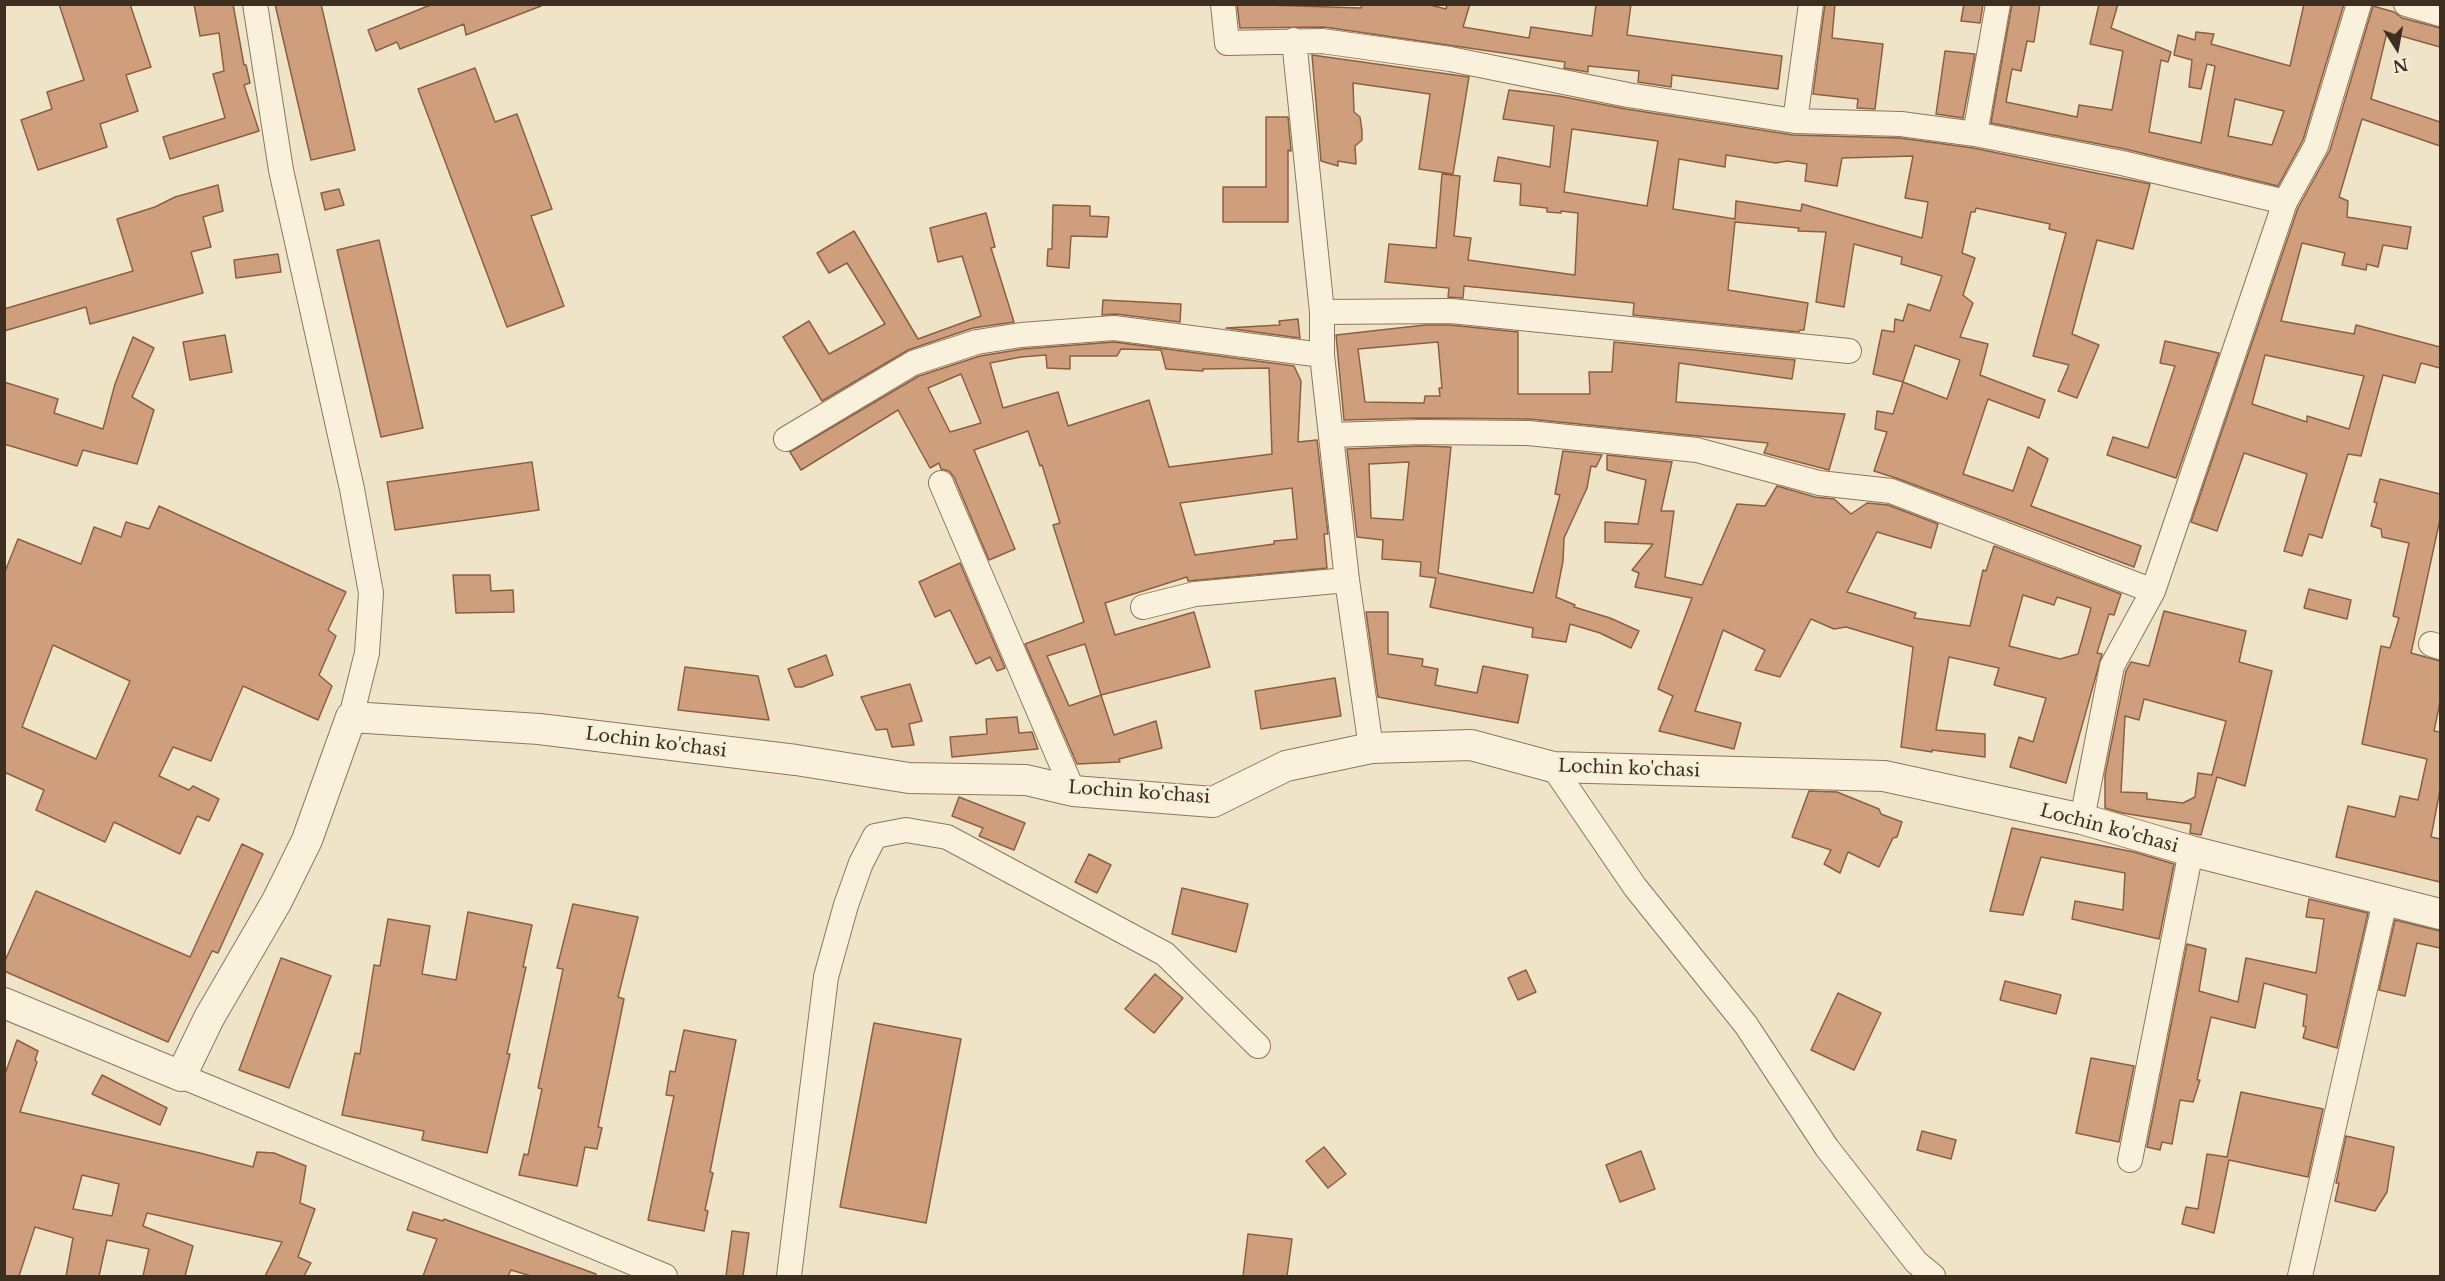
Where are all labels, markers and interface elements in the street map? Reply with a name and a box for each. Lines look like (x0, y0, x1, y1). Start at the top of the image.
north arrow (2367, 18, 2427, 78)
text: N (2391, 54, 2410, 77)
street label: Lochin ko'chasi (584, 724, 728, 762)
street label: Lochin ko'chasi (1558, 756, 1700, 782)
street label: Lochin ko'chasi (1067, 777, 1211, 809)
street label: Lochin ko'chasi (2038, 800, 2180, 858)

